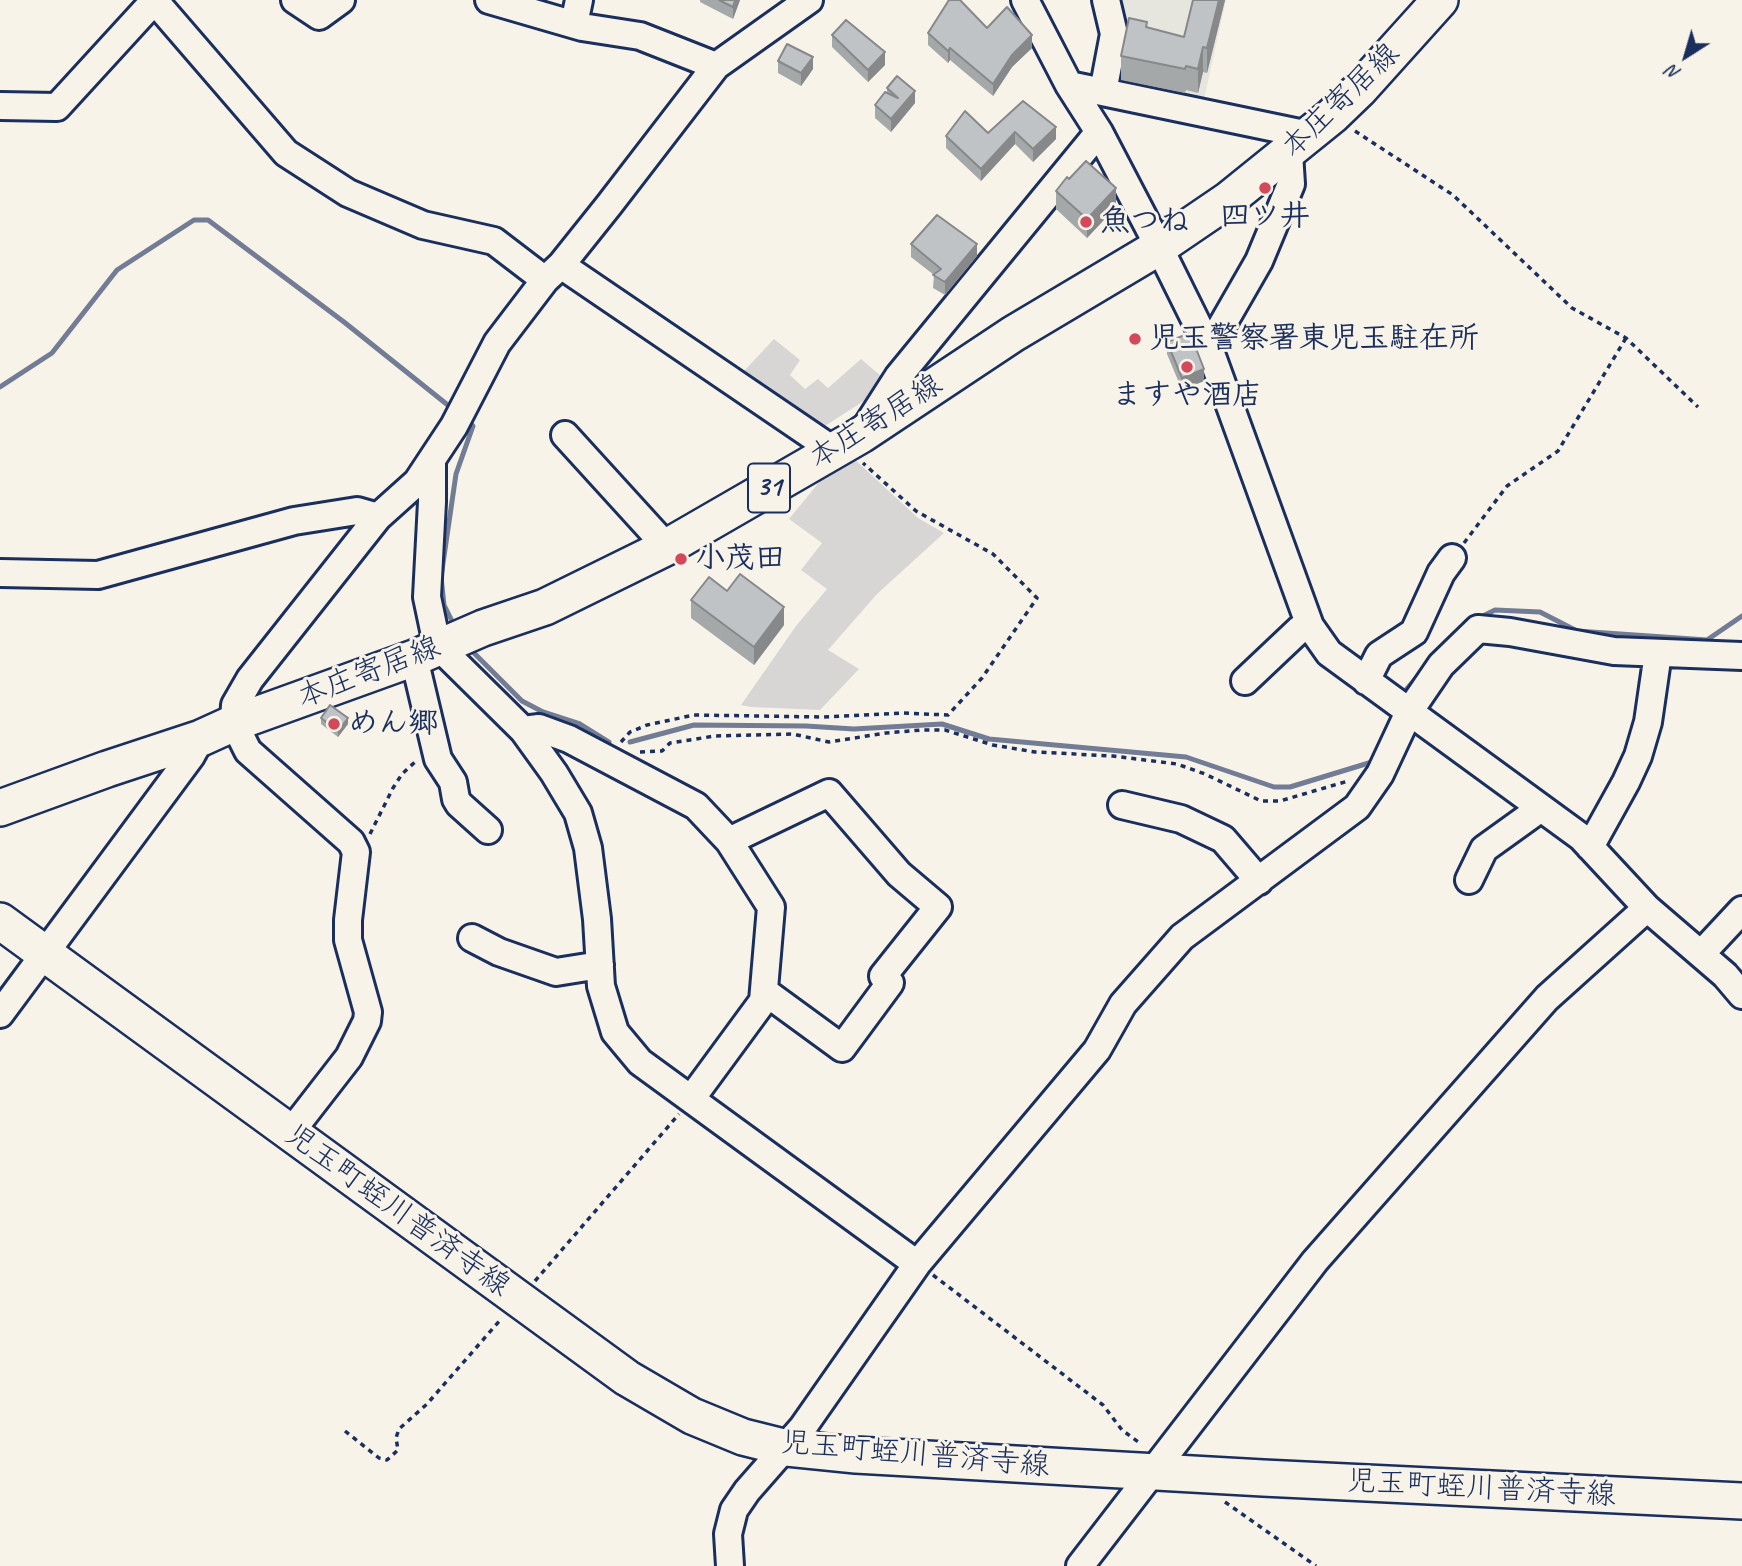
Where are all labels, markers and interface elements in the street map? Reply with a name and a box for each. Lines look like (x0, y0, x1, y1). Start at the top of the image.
north arrow (1651, 21, 1721, 91)
street label: 本庄寄居線 (1275, 36, 1407, 166)
text: N (1661, 60, 1685, 86)
marker: 四ツ井 (1257, 180, 1273, 196)
place label: 四ツ井 (1220, 199, 1310, 235)
place label: 魚つね (1100, 204, 1190, 240)
marker: 魚つね (1078, 214, 1094, 230)
place label: 児玉警察署東児玉駐在所 (1149, 321, 1479, 357)
marker: 児玉警察署東児玉駐在所 (1127, 331, 1143, 347)
marker: ますや酒店 (1179, 359, 1195, 375)
street label: 本庄寄居線 (803, 367, 949, 477)
place label: ますや酒店 (1112, 378, 1262, 414)
road number: 31 (748, 463, 790, 512)
place label: 小茂田 (695, 541, 785, 577)
marker: 小茂田 (673, 551, 689, 567)
street label: 本庄寄居線 (293, 629, 445, 717)
place label: めん郷 (348, 706, 438, 742)
marker: めん郷 (326, 716, 342, 732)
street label: 児玉町蛭川普済寺線 (277, 1117, 517, 1305)
street label: 児玉町蛭川普済寺線 (779, 1425, 1051, 1485)
street label: 児玉町蛭川普済寺線 (1345, 1464, 1617, 1514)

